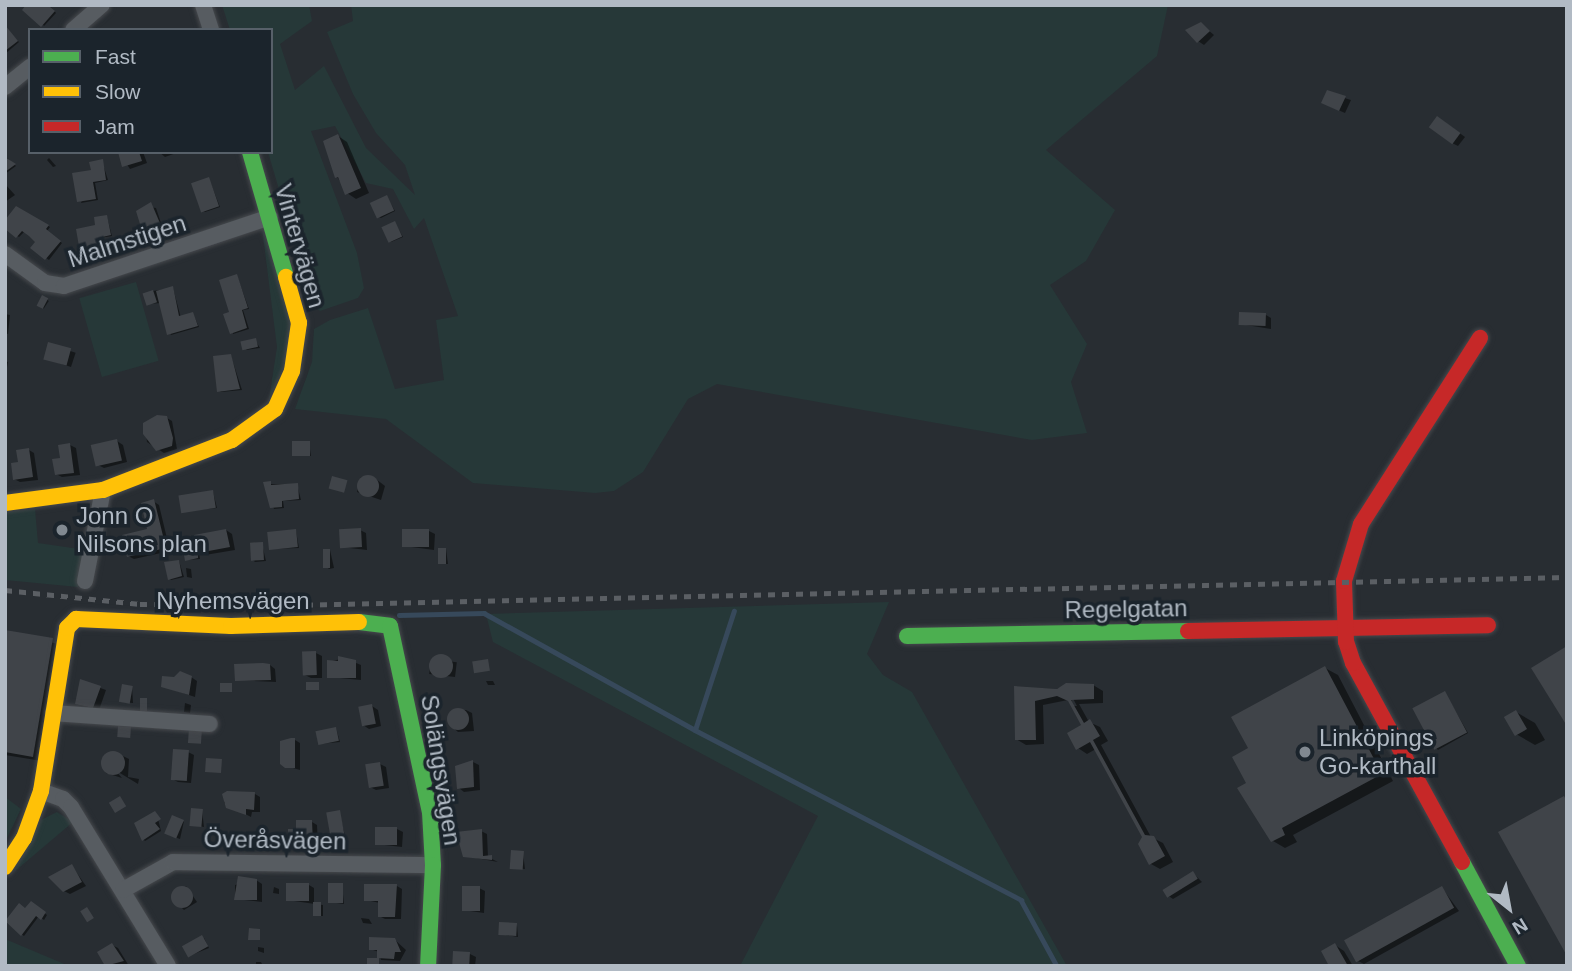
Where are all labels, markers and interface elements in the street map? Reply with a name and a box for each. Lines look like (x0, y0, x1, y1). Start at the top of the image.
legend (28, 28, 273, 154)
text: Fast (95, 45, 136, 68)
text: Slow (95, 80, 141, 103)
text: Jam (95, 115, 135, 138)
street label: Vintervägen (269, 181, 331, 311)
street label: Malmstigen (64, 208, 190, 274)
place label: Jonn O Nilsons plan (76, 502, 207, 558)
marker: Jonn O Nilsons plan (54, 522, 70, 538)
street label: Nyhemsvägen (156, 587, 310, 615)
street label: Regelgatan (1064, 594, 1188, 624)
street label: Solängsvägen (415, 693, 467, 847)
place label: Linköpings Go-karthall (1319, 724, 1436, 780)
marker: Linköpings Go-karthall (1297, 744, 1313, 760)
street label: Överåsvägen (203, 824, 347, 856)
north arrow (1474, 873, 1544, 943)
text: N (1509, 914, 1531, 939)

